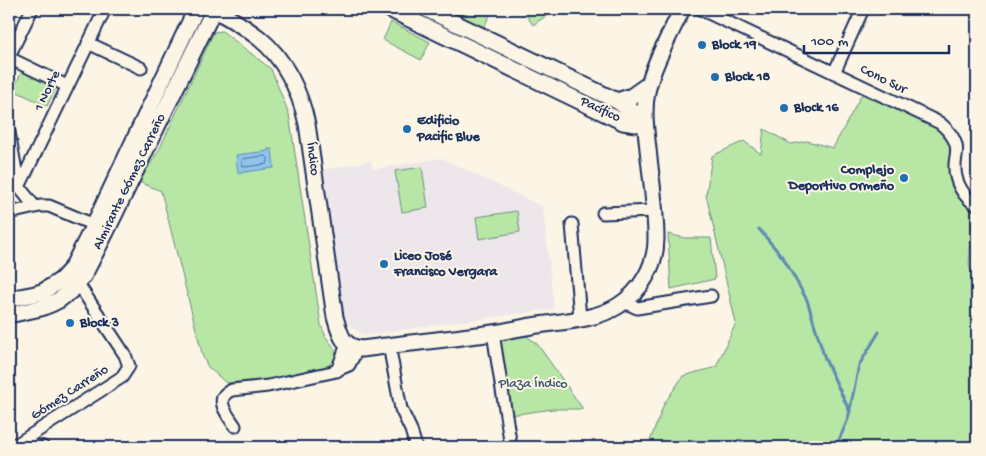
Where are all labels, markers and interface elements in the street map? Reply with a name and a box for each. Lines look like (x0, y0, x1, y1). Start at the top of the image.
scale bar (804, 22, 948, 54)
text: 100 m (810, 33, 849, 51)
place label: Block 19 (711, 37, 757, 54)
marker: Block 19 (696, 39, 708, 51)
street label: Cono Sur (857, 61, 910, 99)
street label: 1 Norte (30, 67, 65, 115)
place label: Block 18 (724, 69, 770, 86)
marker: Block 18 (709, 71, 721, 83)
street label: Pacífico (576, 93, 623, 127)
place label: Block 16 (793, 100, 839, 117)
marker: Block 16 (778, 102, 790, 114)
street label: Almirante Gómez Carreño (90, 111, 170, 253)
place label: Edificio Pacific Blue (416, 113, 480, 146)
marker: Edificio Pacific Blue (401, 123, 413, 135)
street label: Índico (301, 141, 323, 177)
place label: Complejo Deportivo Ormeño (787, 162, 895, 195)
marker: Complejo Deportivo Ormeño (898, 172, 910, 184)
place label: Liceo José Francisco Vergara (393, 248, 498, 281)
marker: Liceo José Francisco Vergara (378, 258, 390, 270)
place label: Block 3 (79, 315, 119, 332)
marker: Block 3 (64, 317, 76, 329)
street label: Gómez Carreño (28, 362, 112, 424)
park label: Plaza Índico (497, 376, 568, 393)

